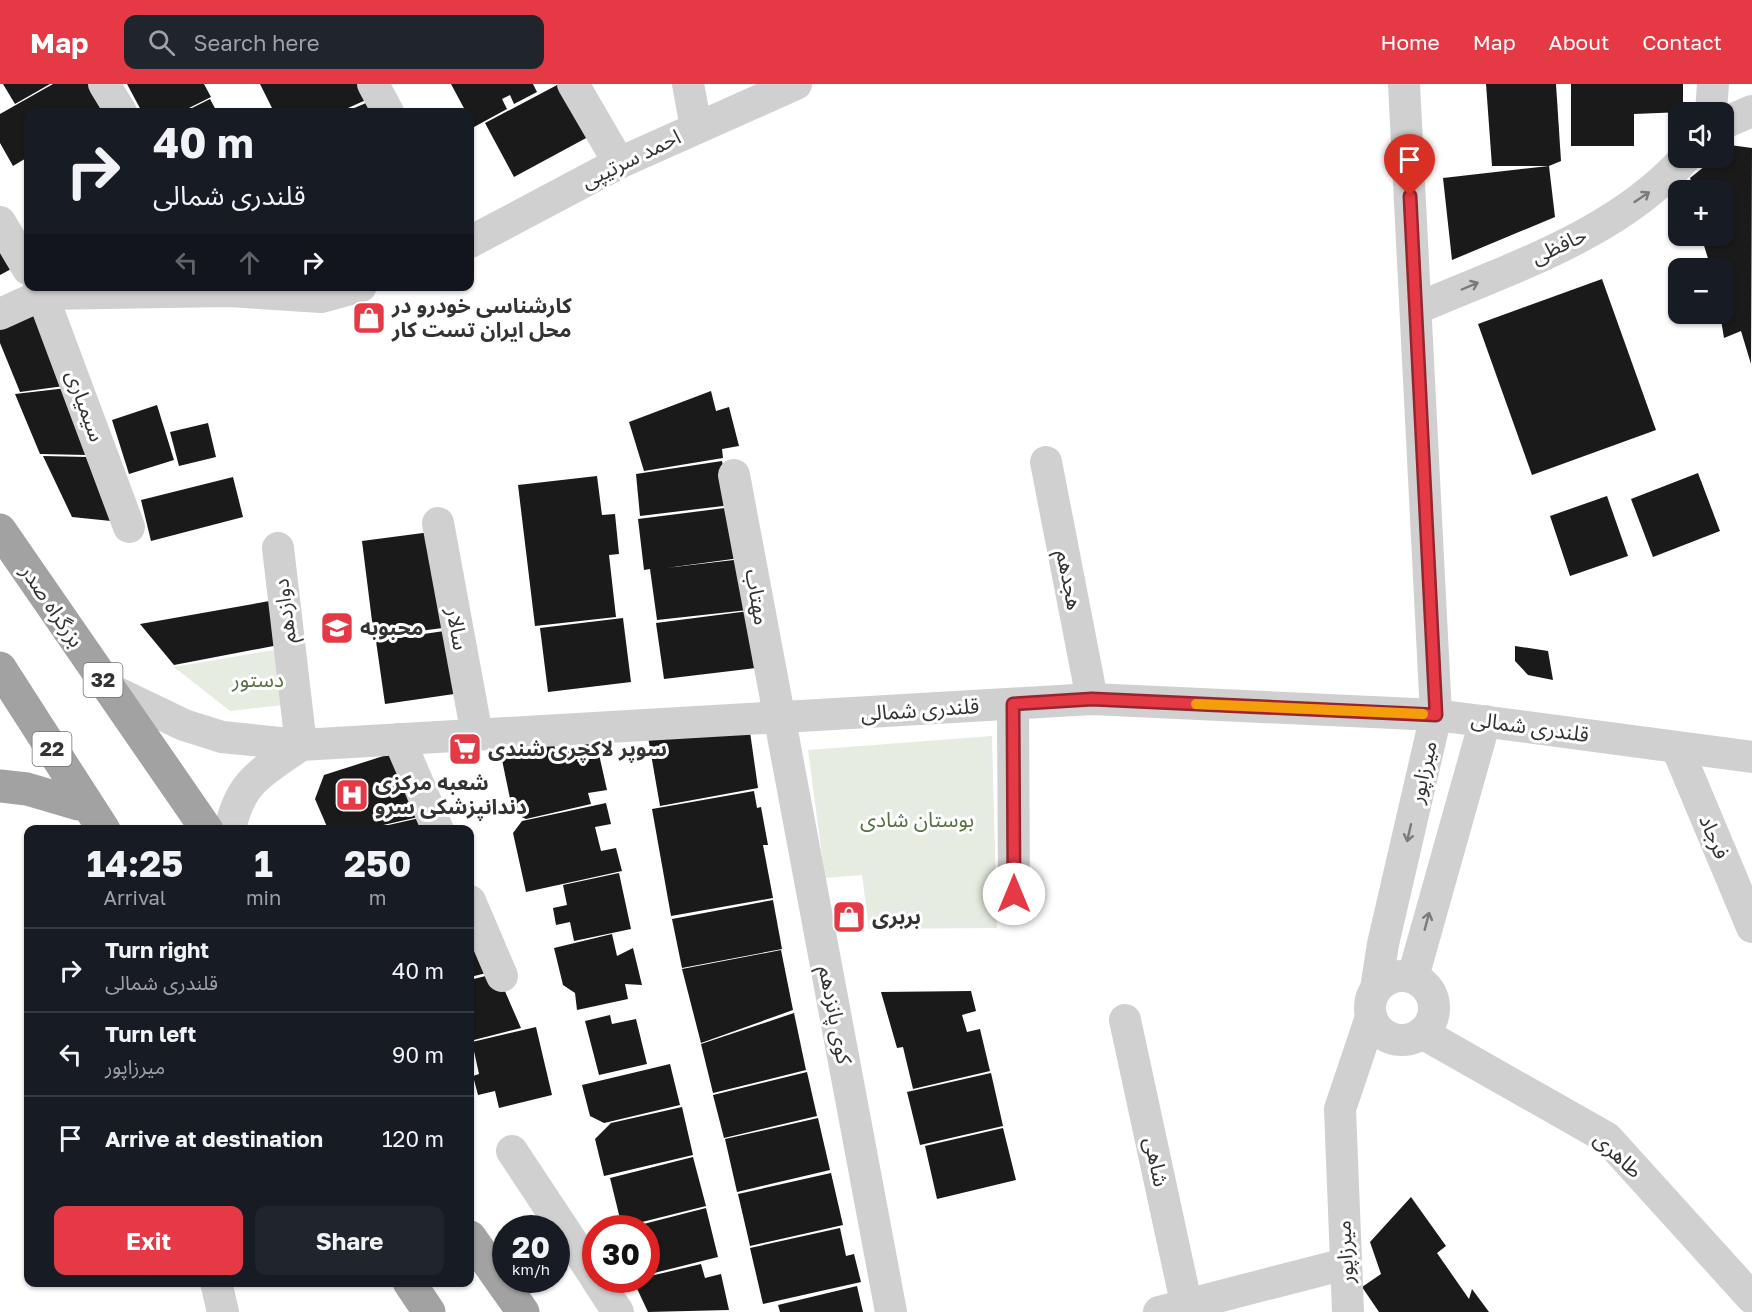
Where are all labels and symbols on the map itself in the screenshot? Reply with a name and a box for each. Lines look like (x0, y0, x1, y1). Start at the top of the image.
street label: احمد سرتیپی (577, 123, 685, 194)
pin (1384, 134, 1435, 196)
one-way arrow (1634, 191, 1650, 203)
street label: حافظی (1527, 221, 1590, 269)
one-way arrow (1460, 280, 1479, 291)
place label: کارشناسی خودرو در محل ایران تست کار (391, 292, 572, 342)
shop icon: کارشناسی خودرو در محل ایران تست کار (351, 300, 387, 336)
street label: سیمیاری (61, 366, 111, 445)
street label: هجدهم (1049, 548, 1089, 613)
street label: بزرگراه صدر (15, 558, 90, 652)
street label: مهتاب (740, 567, 776, 627)
street label: دوازدهم (267, 577, 304, 645)
street label: سالار (441, 605, 474, 652)
school or university icon: محبوبه (319, 610, 355, 646)
place label: محبوبه (360, 614, 423, 640)
road number: 32 (84, 663, 122, 697)
park label: دستور (231, 666, 284, 692)
street label: قلندری شمالی (860, 692, 980, 726)
street label: قلندری شمالی (1470, 705, 1591, 747)
supermarket icon: سوپر لاکچری شندی (447, 731, 483, 767)
road number: 22 (32, 732, 72, 766)
place label: سوپر لاکچری شندی (488, 735, 667, 763)
street label: میرزاپور (1402, 738, 1443, 807)
place label: شعبه مرکزی دندانپزشکی سرو (375, 769, 527, 821)
hospital icon: شعبه مرکزی دندانپزشکی سرو (334, 777, 370, 813)
park label: بوستان شادی (860, 806, 974, 832)
street label: فرجاد (1694, 811, 1736, 863)
one-way arrow (1403, 823, 1414, 842)
position arrow (982, 862, 1046, 926)
shop icon: بربری (831, 899, 867, 935)
place label: بربری (872, 903, 921, 929)
one-way arrow (1422, 911, 1434, 930)
street label: کوی پانزدهم (811, 964, 858, 1067)
street label: طاهری (1589, 1125, 1648, 1183)
street label: شاهی (1139, 1135, 1175, 1189)
speed limit sign: 30 (582, 1215, 660, 1293)
street label: میرزاپور (1329, 1220, 1360, 1285)

